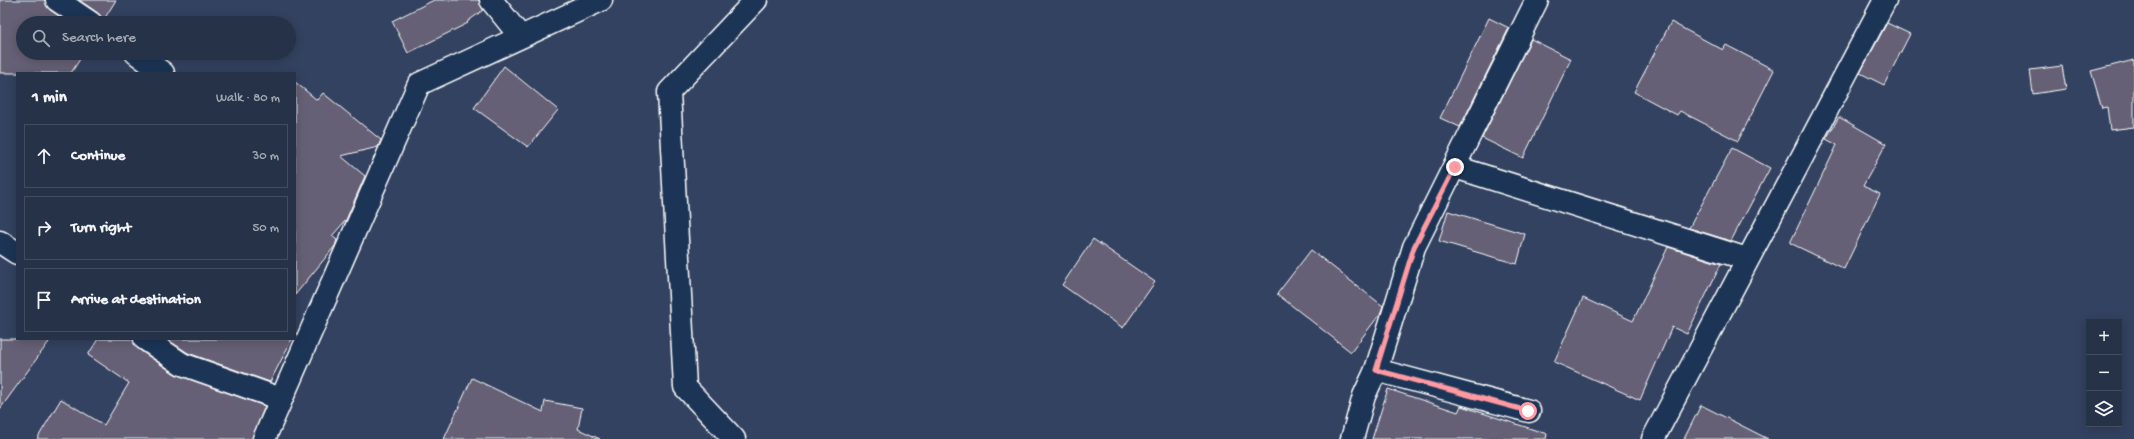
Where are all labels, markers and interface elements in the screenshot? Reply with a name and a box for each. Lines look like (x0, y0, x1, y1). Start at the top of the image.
search box (16, 16, 296, 60)
icon: search (30, 27, 52, 49)
text: Search here (62, 29, 136, 47)
text: 1 min (32, 88, 67, 108)
text: Walk · 80 m (216, 91, 280, 106)
icon: ahead (33, 145, 55, 167)
text: Continue (71, 147, 125, 165)
text: 30 m (253, 149, 279, 164)
route end (1446, 158, 1464, 176)
icon: right (33, 217, 55, 239)
text: Turn right (71, 219, 131, 237)
text: 50 m (252, 221, 279, 236)
icon: arrive (33, 289, 55, 311)
text: Arrive at destination (71, 291, 201, 309)
map controls (2086, 319, 2122, 427)
button: + (2086, 319, 2122, 355)
button: − (2086, 355, 2122, 391)
button: layers (2086, 391, 2122, 427)
route start (1519, 402, 1537, 420)

